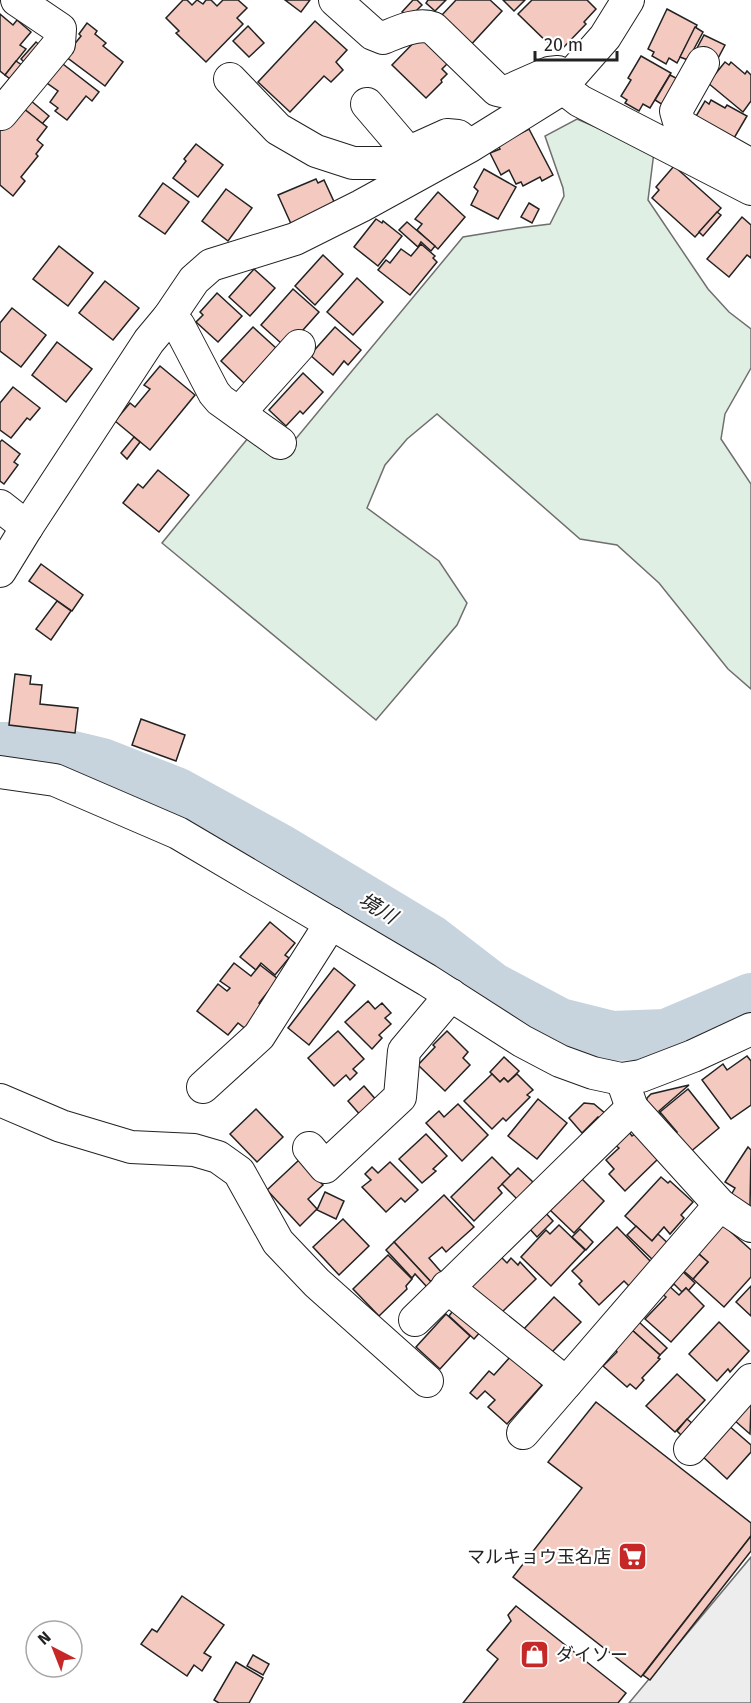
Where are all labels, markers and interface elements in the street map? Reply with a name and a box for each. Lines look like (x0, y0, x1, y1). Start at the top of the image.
scale bar (535, 24, 618, 62)
text: 20 m (544, 34, 583, 56)
water label: 境川 (355, 887, 403, 930)
supermarket icon: マルキョウ玉名店 (616, 1541, 648, 1573)
place label: マルキョウ玉名店 (467, 1546, 611, 1568)
north arrow (24, 1619, 84, 1679)
text: N (34, 1628, 55, 1649)
shop icon: ダイソー (519, 1639, 551, 1671)
place label: ダイソー (556, 1644, 628, 1666)

